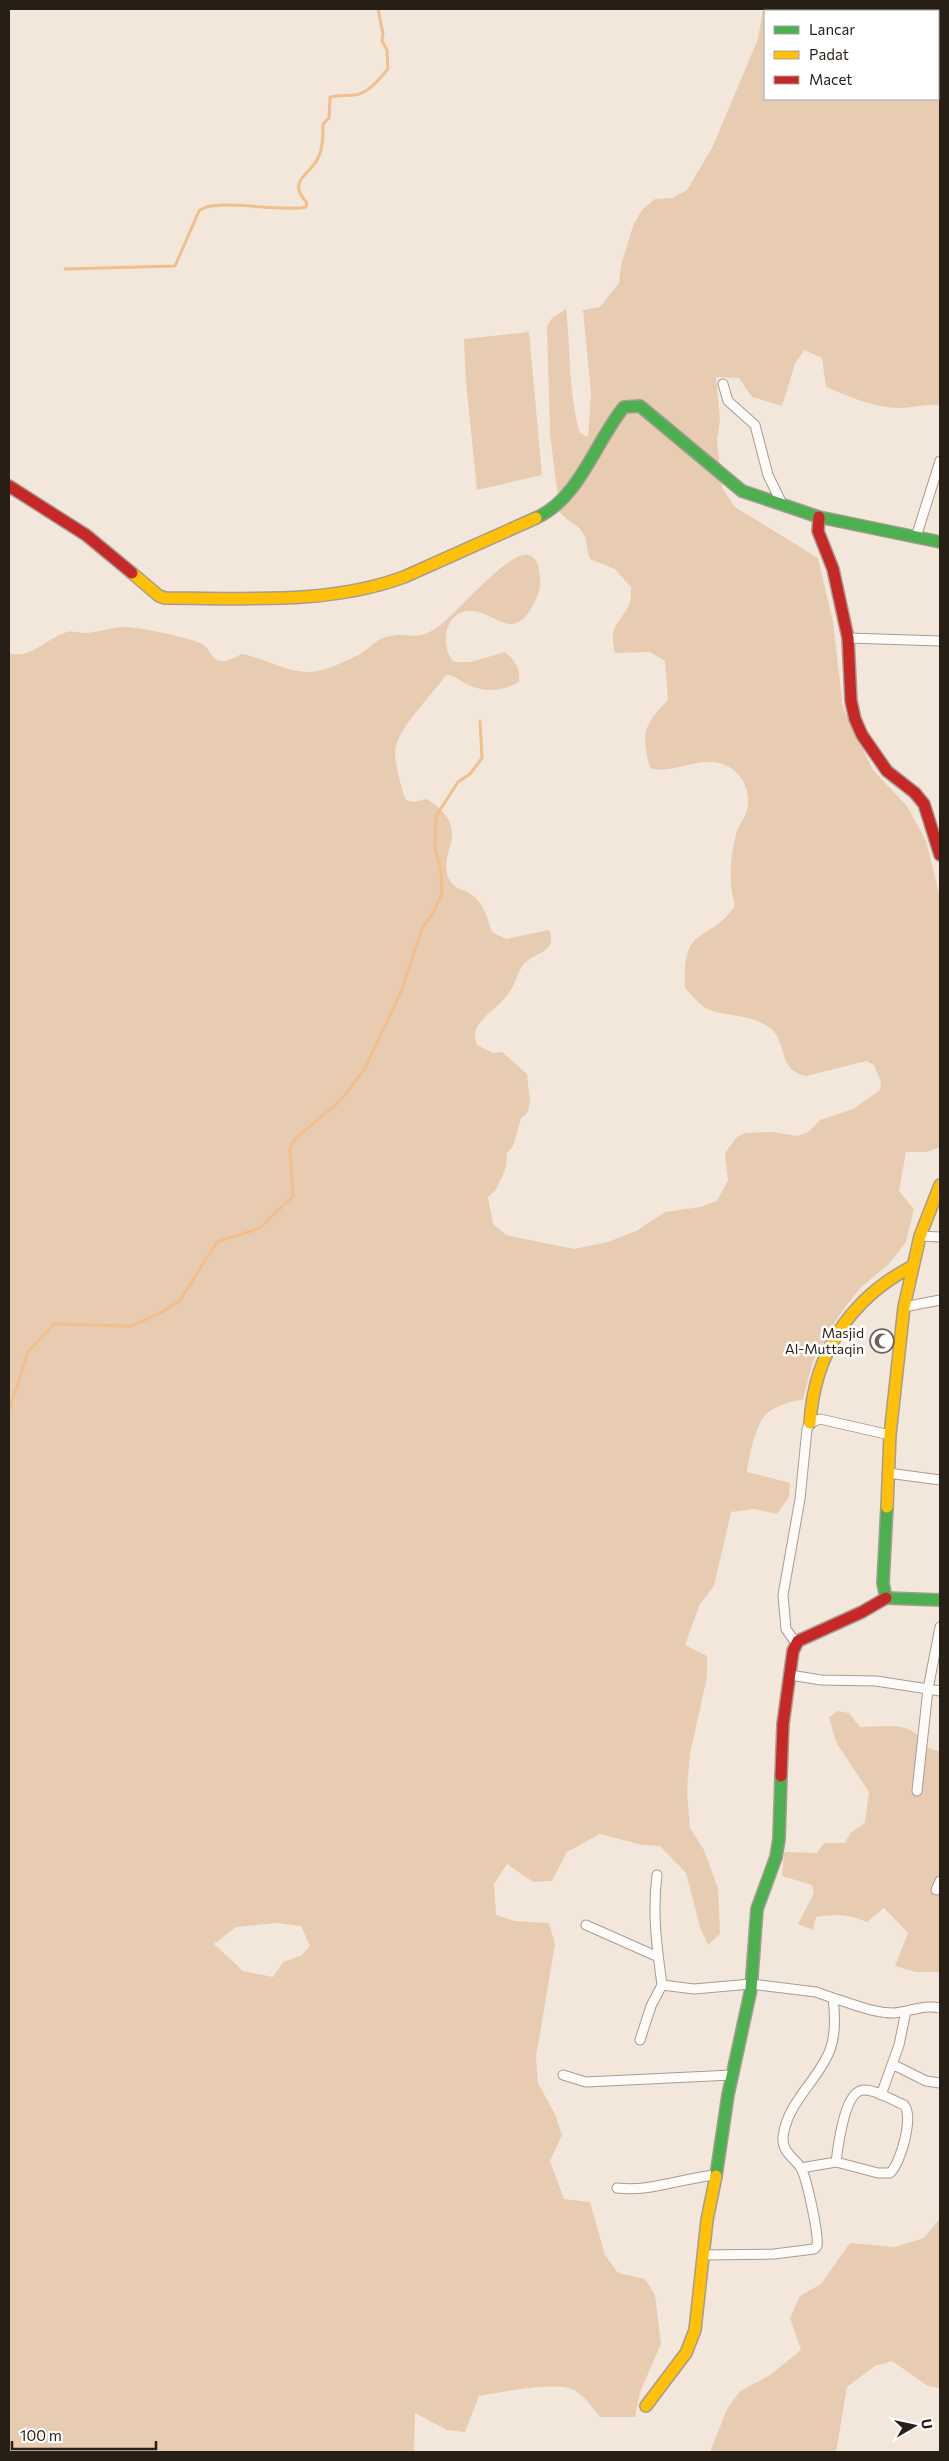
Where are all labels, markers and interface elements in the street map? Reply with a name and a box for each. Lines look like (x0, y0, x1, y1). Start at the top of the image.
legend (764, 10, 939, 100)
text: Lancar (809, 20, 855, 38)
text: Padat (809, 45, 849, 63)
text: Macet (809, 70, 852, 88)
place label: Masjid Al-Muttaqin (785, 1324, 864, 1357)
mosque icon: Masjid Al-Muttaqin (869, 1328, 895, 1354)
north arrow (889, 2401, 939, 2451)
scale bar (12, 2418, 156, 2450)
text: U (918, 2418, 937, 2430)
text: 100 m (20, 2426, 62, 2444)

